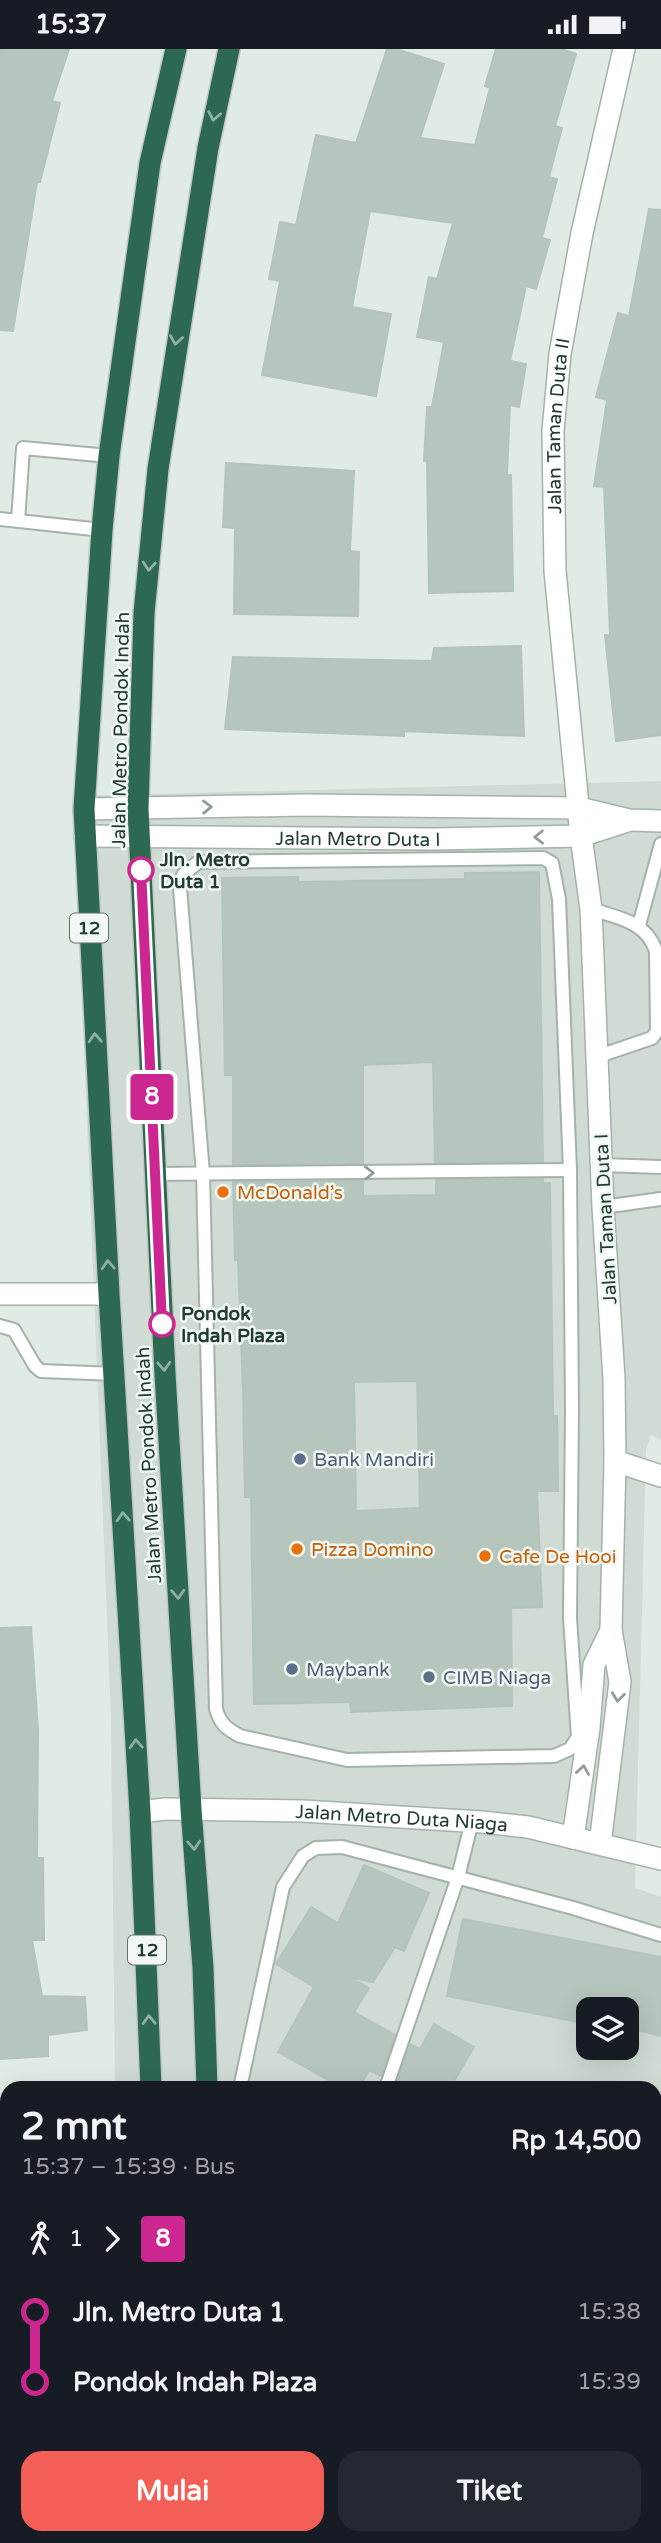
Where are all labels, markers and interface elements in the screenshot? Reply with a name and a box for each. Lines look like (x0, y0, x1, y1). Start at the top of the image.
text: 15:37 (35, 9, 107, 40)
one-way arrow (208, 110, 223, 122)
one-way arrow (169, 334, 184, 346)
street label: Jalan Taman Duta II (543, 336, 575, 514)
one-way arrow (142, 561, 157, 572)
street label: Jalan Metro Pondok Indah (108, 612, 134, 848)
one-way arrow (202, 799, 212, 815)
street label: Jalan Metro Duta I (275, 828, 441, 851)
one-way arrow (533, 829, 544, 845)
place label: Jln. Metro Duta 1 (159, 849, 250, 893)
marker: Jln. Metro Duta 1 (128, 857, 154, 883)
road number: 12 (70, 913, 108, 943)
one-way arrow (88, 1032, 103, 1043)
line badge: 8 (129, 1074, 175, 1120)
text: 8 (144, 1082, 160, 1111)
street label: Jalan Taman Duta I (591, 1133, 621, 1305)
one-way arrow (364, 1165, 375, 1181)
place label: McDonald’s (237, 1182, 343, 1204)
marker: McDonald’s (215, 1184, 231, 1200)
one-way arrow (100, 1259, 115, 1270)
place label: Pondok Indah Plaza (181, 1303, 285, 1347)
marker: Pondok Indah Plaza (149, 1311, 175, 1337)
street label: Jalan Metro Pondok Indah (132, 1346, 166, 1584)
one-way arrow (157, 1361, 172, 1372)
place label: Bank Mandiri (314, 1449, 434, 1471)
marker: Bank Mandiri (292, 1451, 308, 1467)
one-way arrow (116, 1511, 131, 1522)
place label: Pizza Domino (311, 1539, 434, 1561)
marker: Pizza Domino (289, 1541, 305, 1557)
place label: Cafe De Hooi (499, 1546, 617, 1568)
marker: Cafe De Hooi (477, 1548, 493, 1564)
one-way arrow (170, 1588, 185, 1599)
place label: Maybank (306, 1659, 390, 1681)
marker: Maybank (284, 1661, 300, 1677)
place label: CIMB Niaga (443, 1667, 551, 1689)
marker: CIMB Niaga (421, 1669, 437, 1685)
one-way arrow (611, 1691, 626, 1703)
one-way arrow (129, 1738, 144, 1749)
one-way arrow (575, 1764, 590, 1776)
street label: Jalan Metro Duta Niaga (295, 1801, 509, 1837)
one-way arrow (186, 1840, 201, 1851)
road number: 12 (128, 1935, 166, 1964)
map controls (576, 1997, 639, 2060)
button: layers (576, 1997, 639, 2060)
one-way arrow (142, 2014, 157, 2025)
text: 2 mnt (21, 2104, 127, 2150)
text: Rp 14,500 (511, 2125, 641, 2156)
text: 15:37 – 15:39 · Bus (21, 2153, 235, 2181)
icon: walk (21, 2220, 59, 2258)
icon: forward (93, 2220, 131, 2258)
text: 8 (155, 2224, 171, 2253)
text: 1 (69, 2225, 83, 2253)
text: Jln. Metro Duta 1 (73, 2297, 285, 2328)
text: 15:38 (577, 2298, 641, 2326)
text: Pondok Indah Plaza (73, 2367, 317, 2398)
text: 15:39 (577, 2368, 641, 2396)
button: Mulai (21, 2451, 324, 2531)
button: Tiket (338, 2451, 641, 2531)

